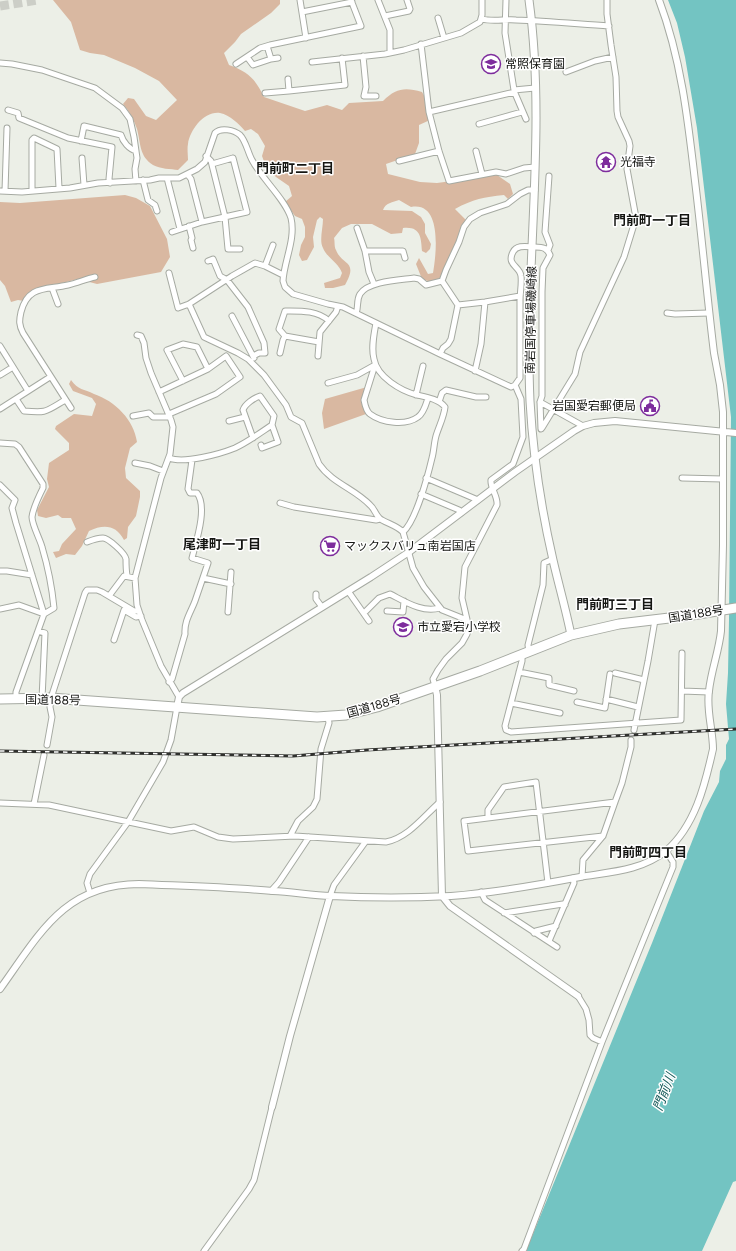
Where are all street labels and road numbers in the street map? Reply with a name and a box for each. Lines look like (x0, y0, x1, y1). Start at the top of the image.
street label: 南岩国停車場磯崎線 (523, 266, 539, 374)
street label: 国道188号 (667, 603, 725, 625)
street label: 国道188号 (345, 692, 403, 720)
street label: 国道188号 (25, 693, 81, 707)

